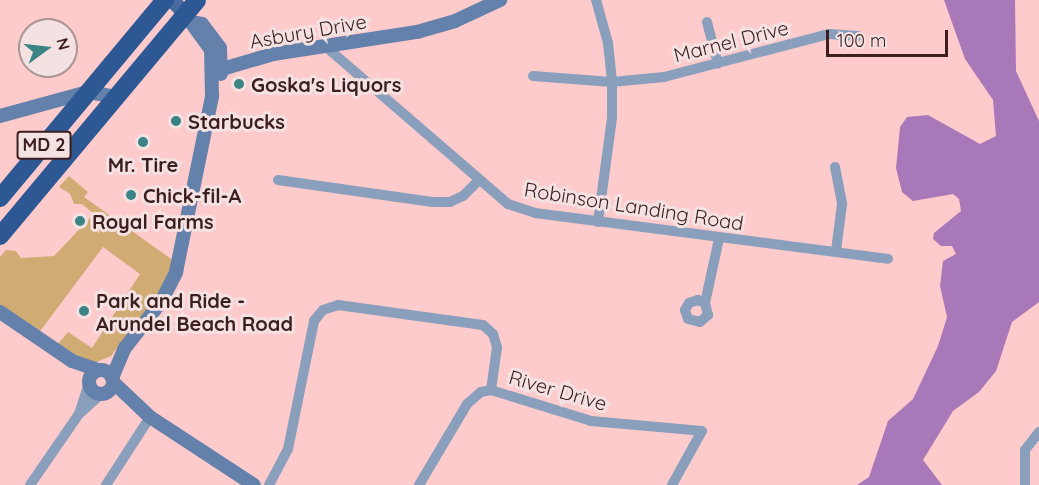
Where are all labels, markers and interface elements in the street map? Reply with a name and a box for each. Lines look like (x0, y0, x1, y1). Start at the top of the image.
street label: Asbury Drive (248, 9, 368, 53)
street label: Marnel Drive (671, 15, 791, 67)
north arrow (18, 18, 78, 78)
scale bar (829, 18, 950, 56)
text: 100 m (837, 29, 886, 52)
text: N (52, 36, 75, 52)
place label: Goska's Liquors (251, 72, 401, 96)
marker: Goska's Liquors (232, 77, 246, 91)
place label: Starbucks (188, 109, 285, 133)
marker: Starbucks (169, 114, 183, 128)
road number: MD 2 (15, 130, 72, 160)
marker: Mr. Tire (136, 135, 150, 149)
place label: Mr. Tire (108, 152, 178, 176)
street label: Robinson Landing Road (523, 177, 745, 235)
place label: Chick-fil-A (143, 183, 241, 207)
marker: Chick-fil-A (124, 188, 138, 202)
place label: Royal Farms (92, 209, 214, 233)
marker: Royal Farms (73, 214, 87, 228)
place label: Park and Ride - Arundel Beach Road (96, 288, 293, 335)
marker: Park and Ride - Arundel Beach Road (77, 304, 91, 318)
street label: River Drive (506, 365, 610, 415)

